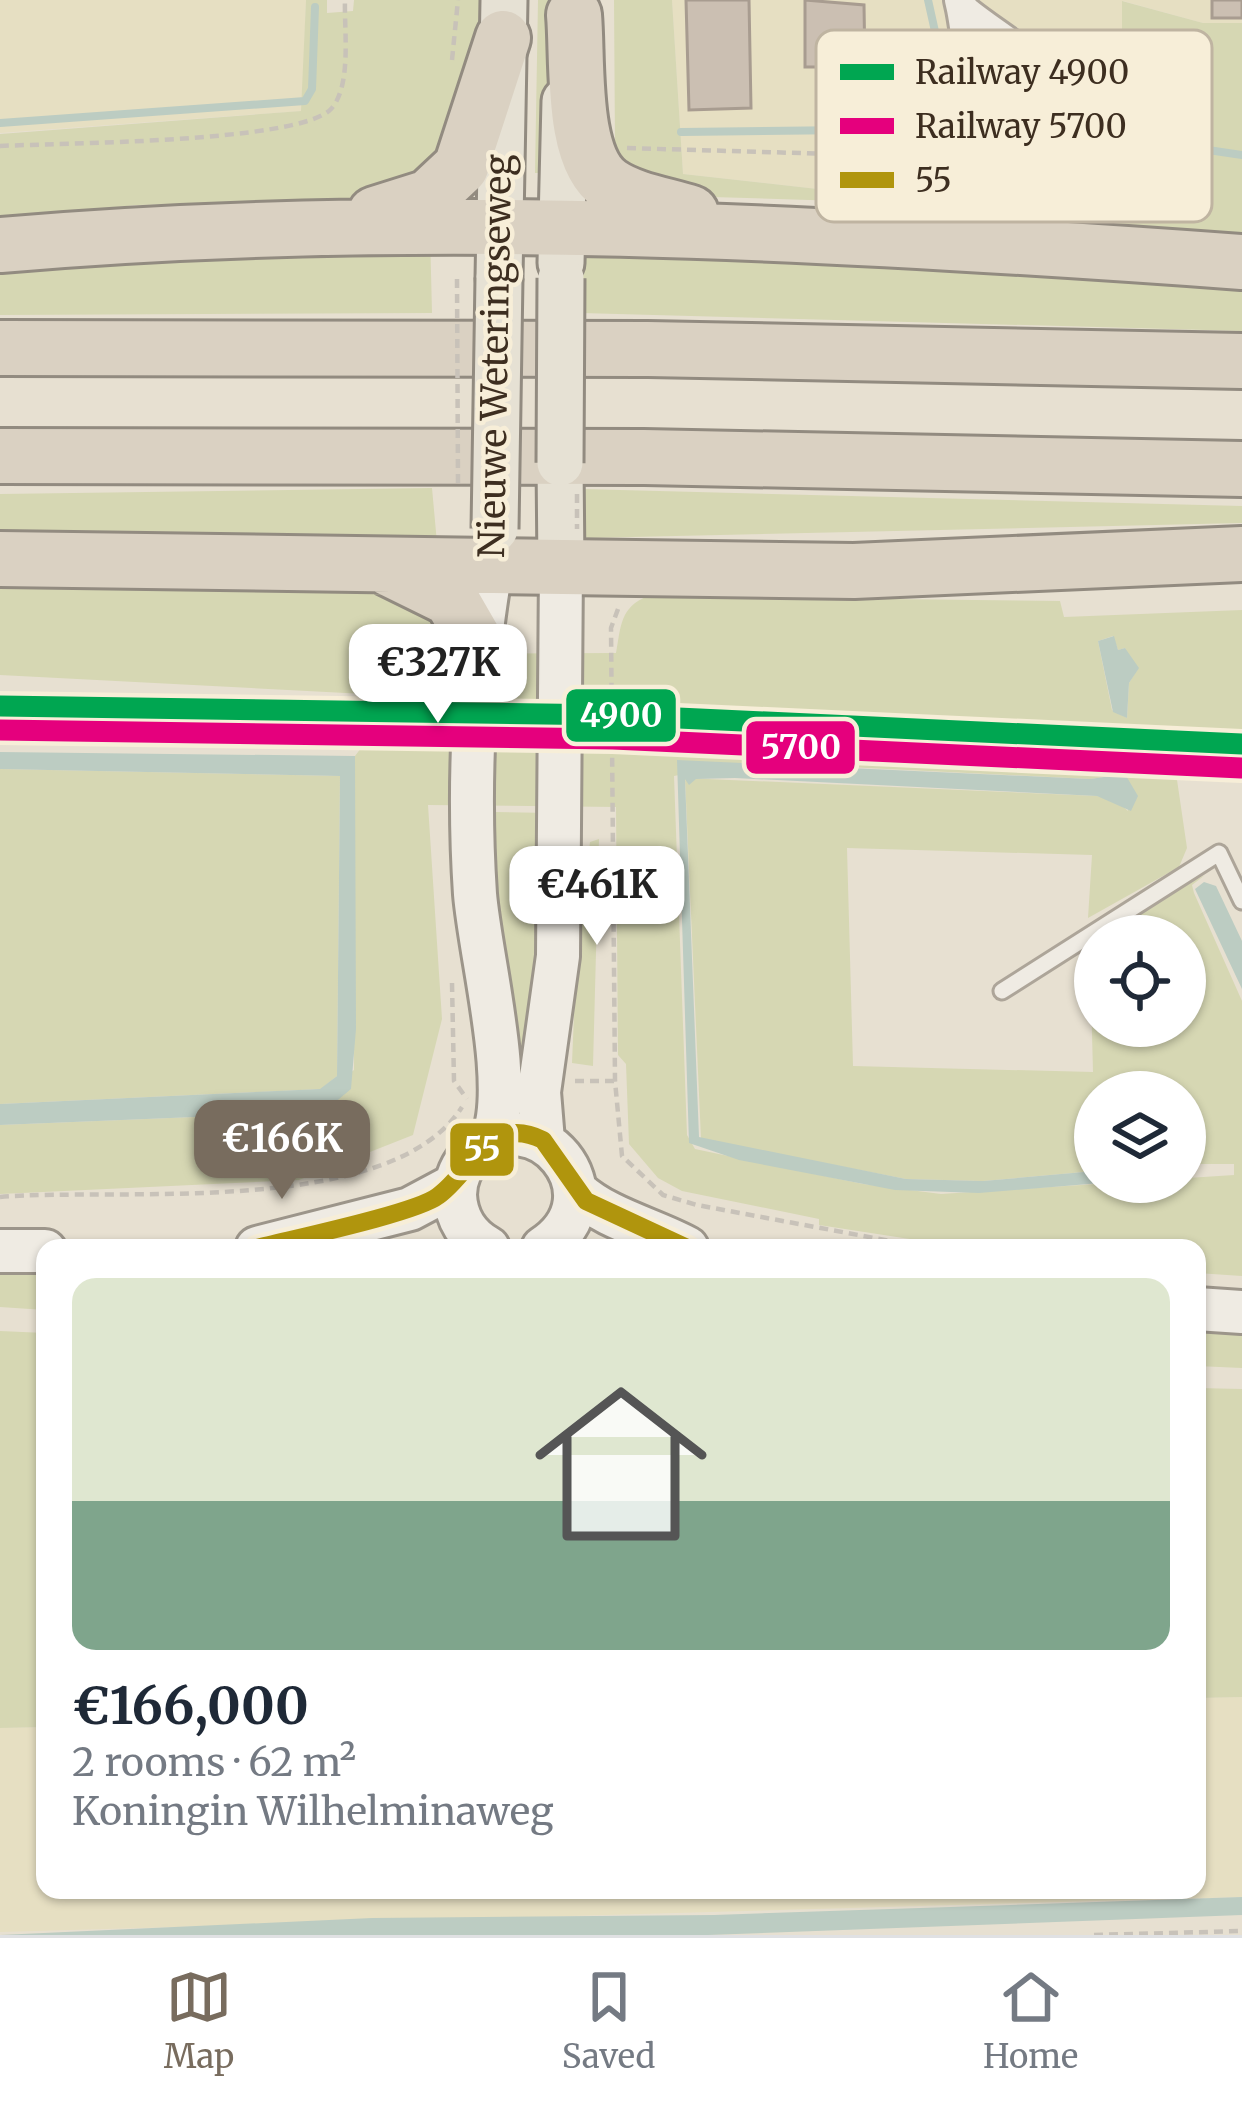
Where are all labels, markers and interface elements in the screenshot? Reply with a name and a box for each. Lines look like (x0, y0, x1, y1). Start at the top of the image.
legend (816, 30, 1212, 222)
text: Railway 4900 (915, 52, 1129, 93)
text: Railway 5700 (915, 106, 1127, 147)
street label: Nieuwe Weteringseweg (469, 153, 521, 558)
text: 55 (915, 160, 952, 201)
pin: €327K (354, 624, 522, 726)
text: €327K (376, 638, 500, 687)
line badge: 4900 (564, 687, 678, 744)
text: 4900 (579, 695, 663, 736)
line badge: 5700 (744, 719, 857, 776)
text: 5700 (761, 727, 841, 768)
pin: €461K (513, 846, 681, 948)
text: €461K (536, 860, 658, 909)
map controls (1074, 915, 1206, 1203)
button: locate (1074, 915, 1206, 1047)
button: layers (1074, 1071, 1206, 1203)
pin: €166K (198, 1100, 366, 1202)
text: €166K (221, 1114, 343, 1163)
line badge: 55 (448, 1121, 516, 1178)
text: 55 (463, 1129, 501, 1170)
icon: home (513, 1356, 729, 1572)
text: €166,000 (72, 1674, 309, 1738)
text: 2 rooms · 62 m² (72, 1738, 356, 1787)
text: Koningin Wilhelminaweg (72, 1787, 554, 1836)
tab: Map (164, 1964, 234, 2077)
tab: Saved (562, 1964, 655, 2077)
tab: Home (983, 1964, 1078, 2077)

